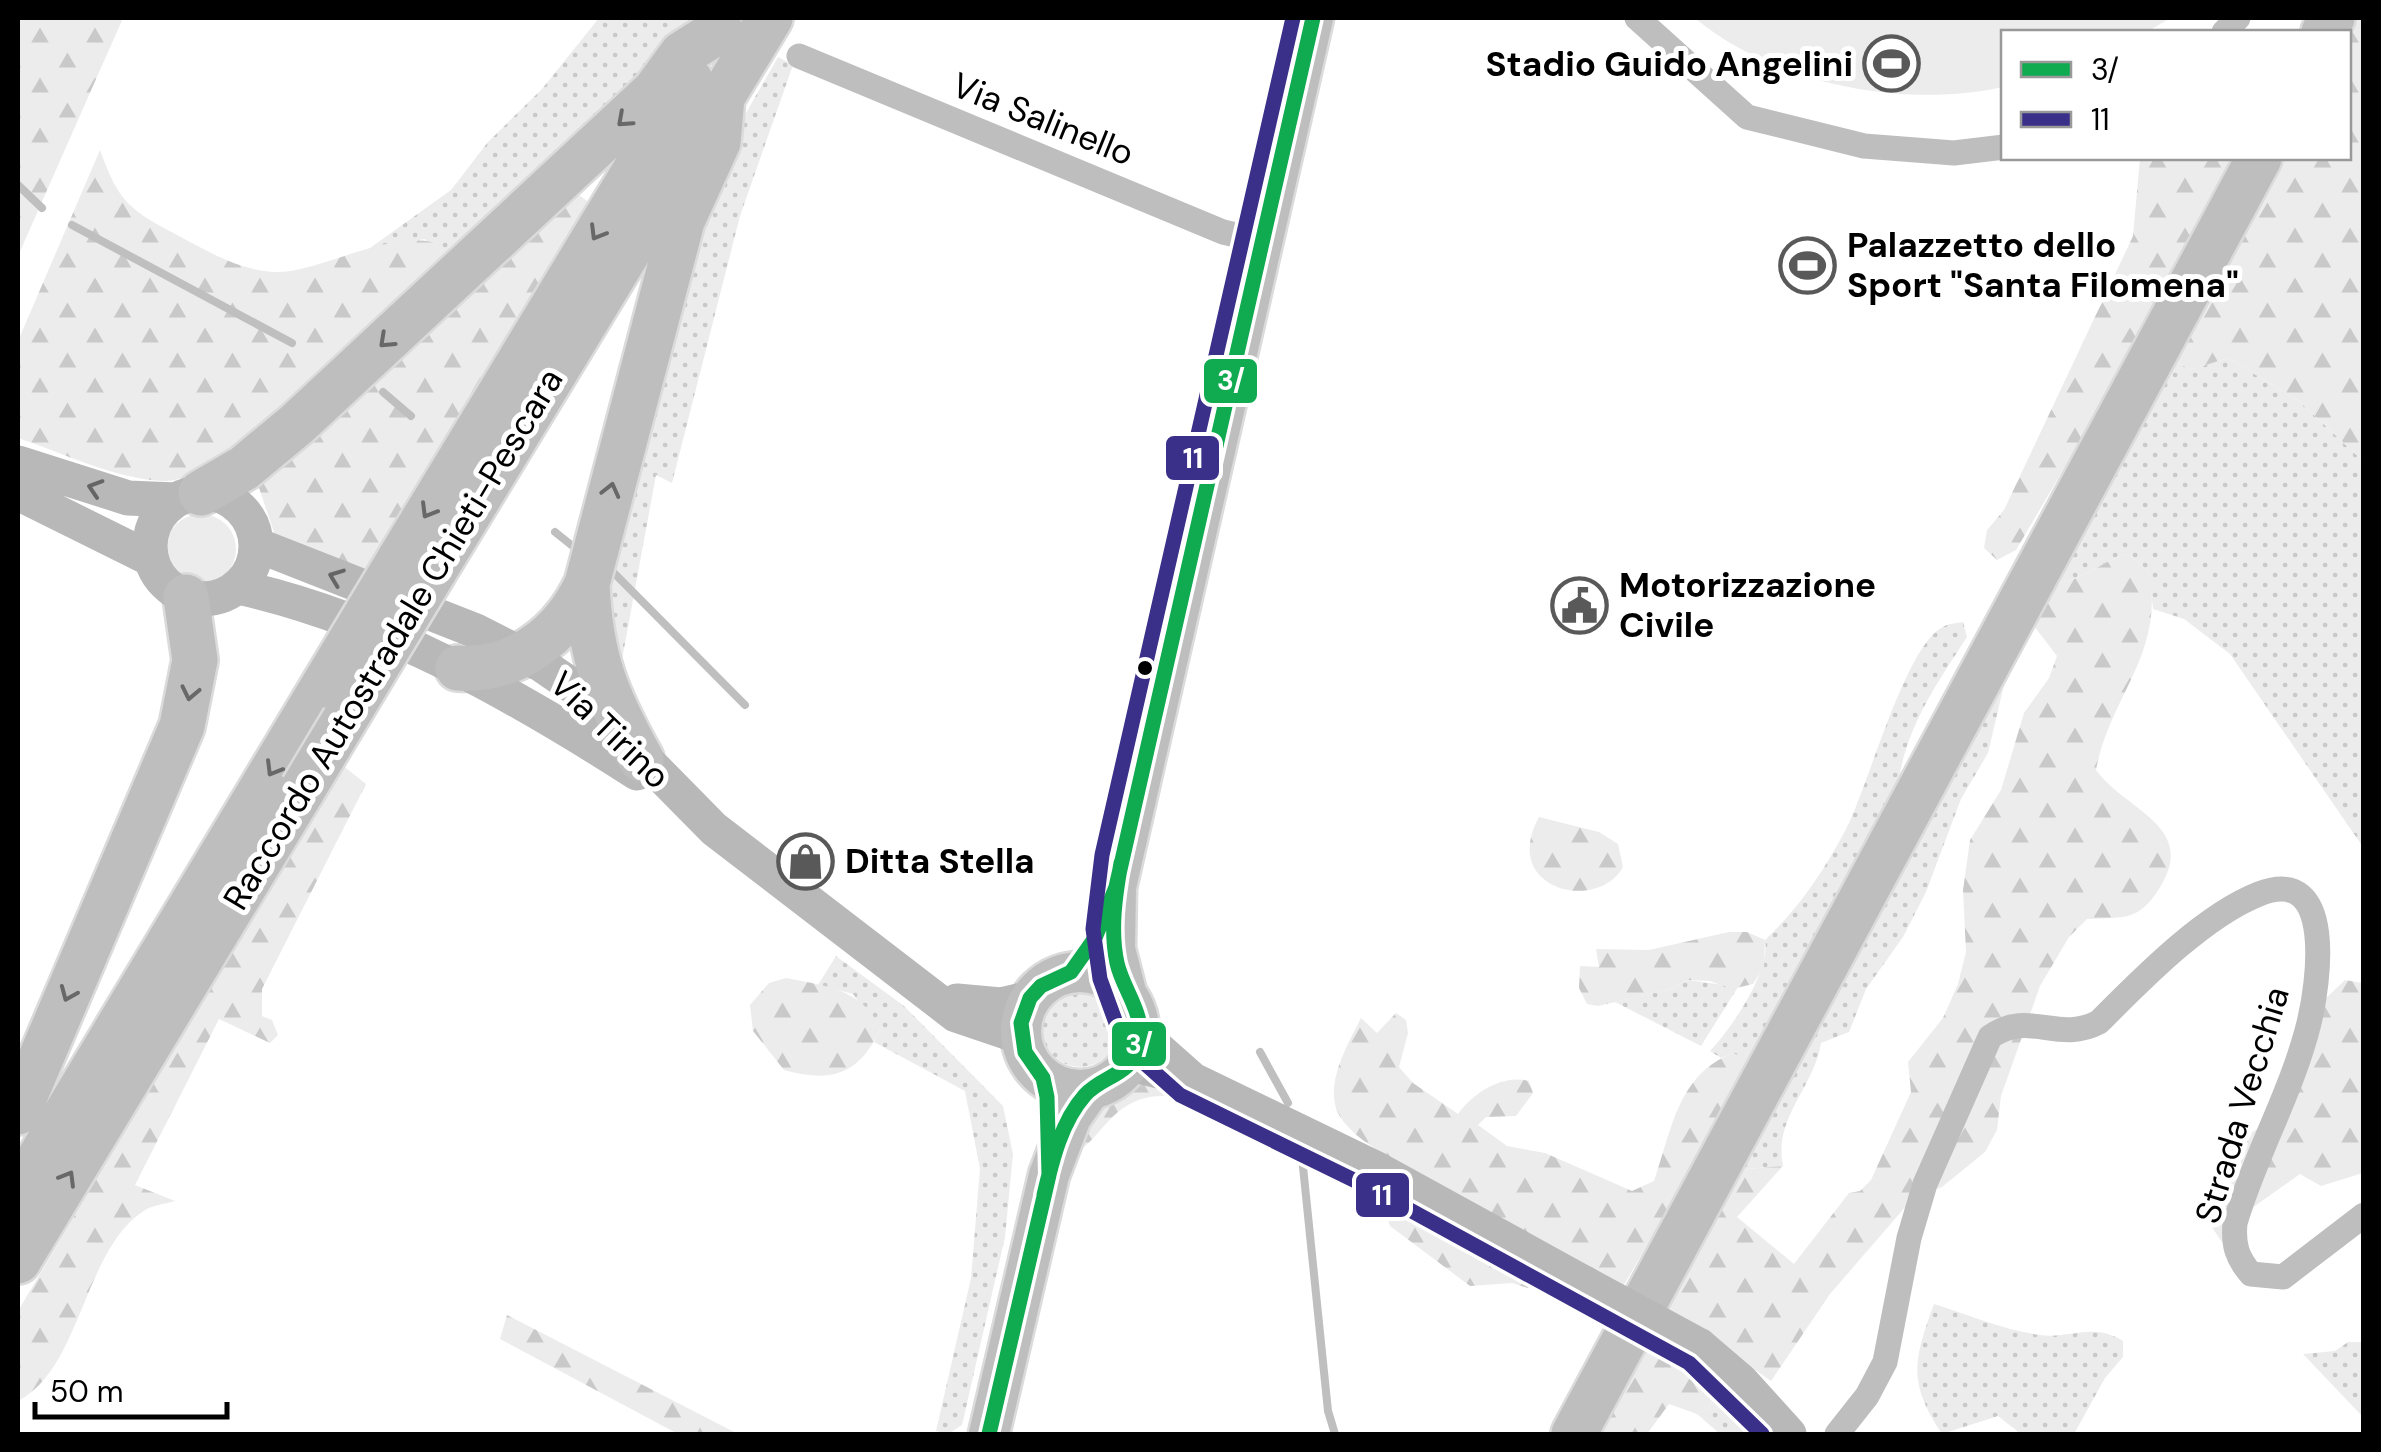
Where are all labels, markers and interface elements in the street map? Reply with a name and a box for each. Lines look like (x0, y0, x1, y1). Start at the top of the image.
legend (2001, 30, 2351, 160)
sports icon: Stadio Guido Angelini (1862, 34, 1922, 94)
place label: Stadio Guido Angelini (1485, 41, 1853, 87)
text: 3/ (2091, 50, 2119, 89)
street label: Via Salinello (945, 62, 1141, 176)
text: 11 (2091, 100, 2110, 139)
one-way arrow (617, 108, 636, 126)
place label: Palazzetto dello Sport "Santa Filomena" (1847, 222, 2239, 308)
one-way arrow (590, 223, 609, 241)
sports icon: Palazzetto dello Sport "Santa Filomena" (1778, 235, 1838, 295)
one-way arrow (379, 329, 398, 347)
line badge: 3/ (1202, 357, 1259, 405)
street label: Raccordo Autostradale Chieti-Pescara (213, 360, 573, 918)
text: 3/ (1217, 362, 1245, 399)
line badge: 11 (1164, 434, 1221, 482)
text: 11 (1183, 440, 1203, 477)
one-way arrow (88, 479, 105, 499)
one-way arrow (599, 482, 620, 499)
one-way arrow (421, 500, 440, 518)
place label: Motorizzazione Civile (1619, 562, 1876, 648)
one-way arrow (328, 568, 346, 588)
public building icon: Motorizzazione Civile (1550, 575, 1610, 635)
unlabelled marker (1135, 658, 1155, 678)
street label: Via Tirino (540, 661, 680, 799)
one-way arrow (180, 684, 201, 701)
one-way arrow (266, 758, 285, 776)
shop icon: Ditta Stella (776, 831, 836, 891)
place label: Ditta Stella (845, 838, 1035, 884)
street label: Strada Vecchia (2184, 981, 2300, 1229)
one-way arrow (60, 984, 80, 1002)
line badge: 3/ (1110, 1020, 1168, 1068)
text: 3/ (1125, 1026, 1153, 1063)
one-way arrow (56, 1171, 75, 1189)
line badge: 11 (1354, 1171, 1411, 1219)
text: 11 (1372, 1177, 1392, 1214)
scale bar (35, 1357, 228, 1419)
text: 50 m (50, 1372, 124, 1411)

